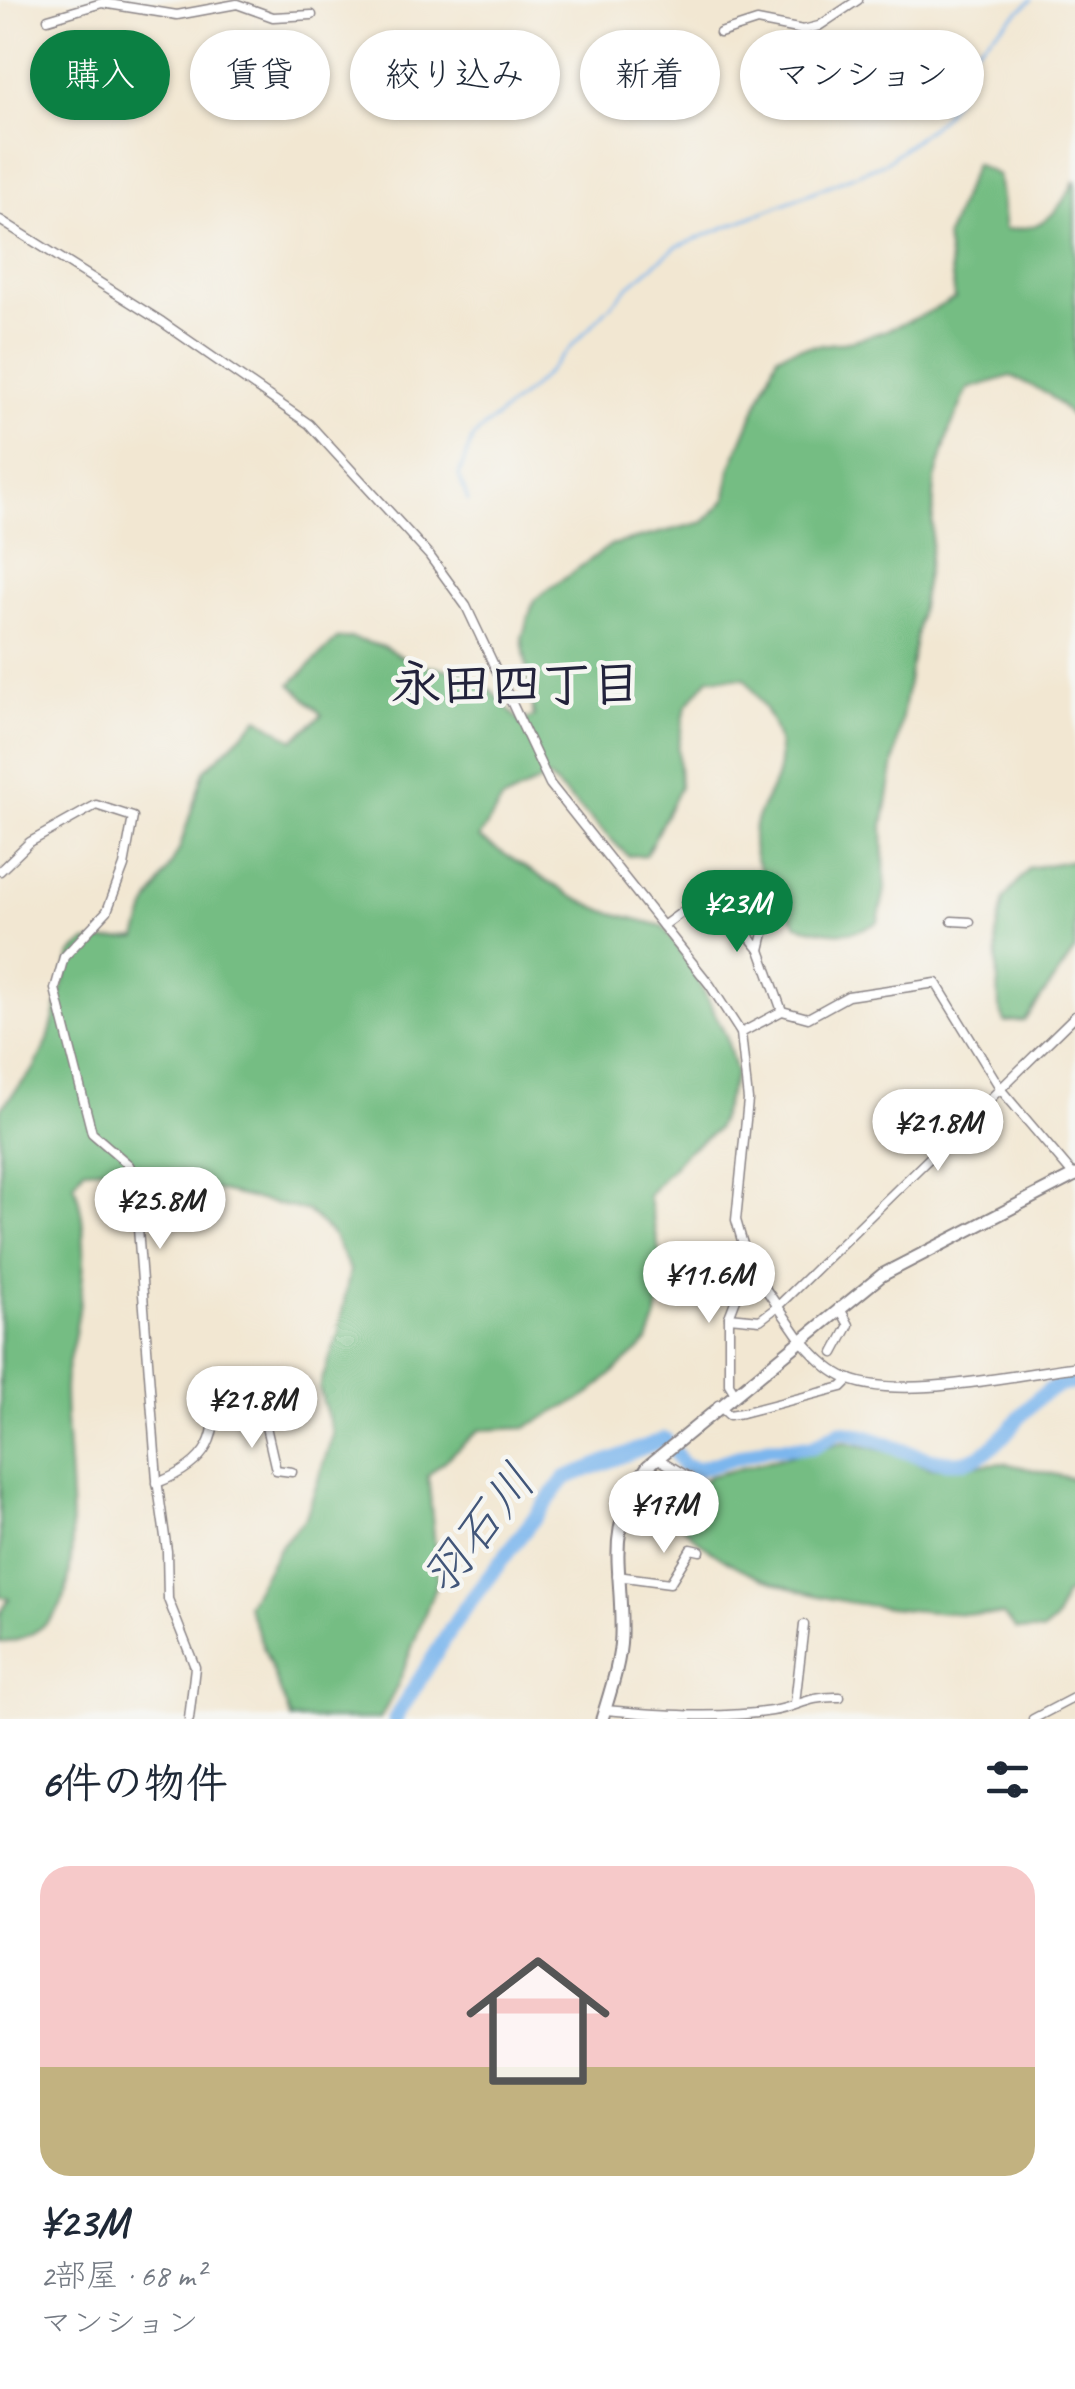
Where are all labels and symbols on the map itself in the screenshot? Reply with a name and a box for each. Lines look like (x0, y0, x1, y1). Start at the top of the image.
district label: 永田四丁目 (391, 653, 641, 716)
pin: ¥23M (678, 870, 796, 955)
pin: ¥21.8M (857, 1089, 1019, 1174)
pin: ¥25.8M (79, 1167, 241, 1252)
pin: ¥11.6M (628, 1241, 790, 1326)
pin: ¥21.8M (171, 1366, 333, 1451)
water label: 羽石川 (407, 1452, 549, 1608)
pin: ¥17M (605, 1471, 723, 1556)

